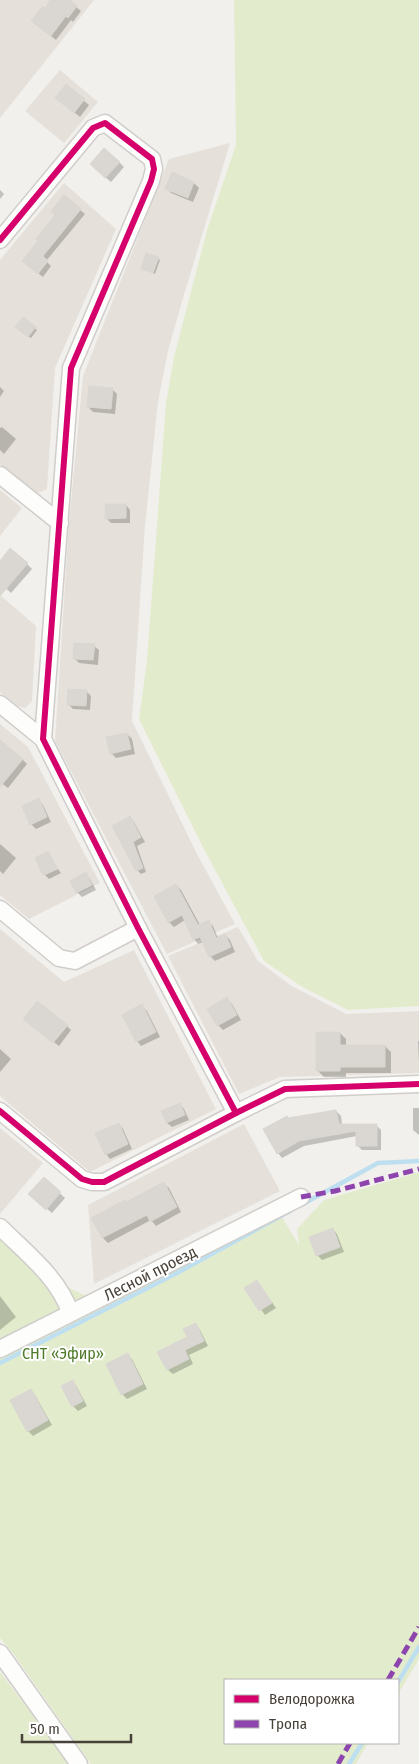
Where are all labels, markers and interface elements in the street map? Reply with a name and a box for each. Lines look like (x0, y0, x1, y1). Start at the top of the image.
street label: Лесной проезд (101, 1242, 200, 1305)
park label: СНТ «Эфир» (22, 1344, 104, 1363)
legend (224, 1679, 399, 1744)
text: Велодорожка (269, 1690, 355, 1708)
scale bar (22, 1712, 131, 1744)
text: Тропа (269, 1715, 307, 1733)
text: 50 m (30, 1720, 60, 1738)

